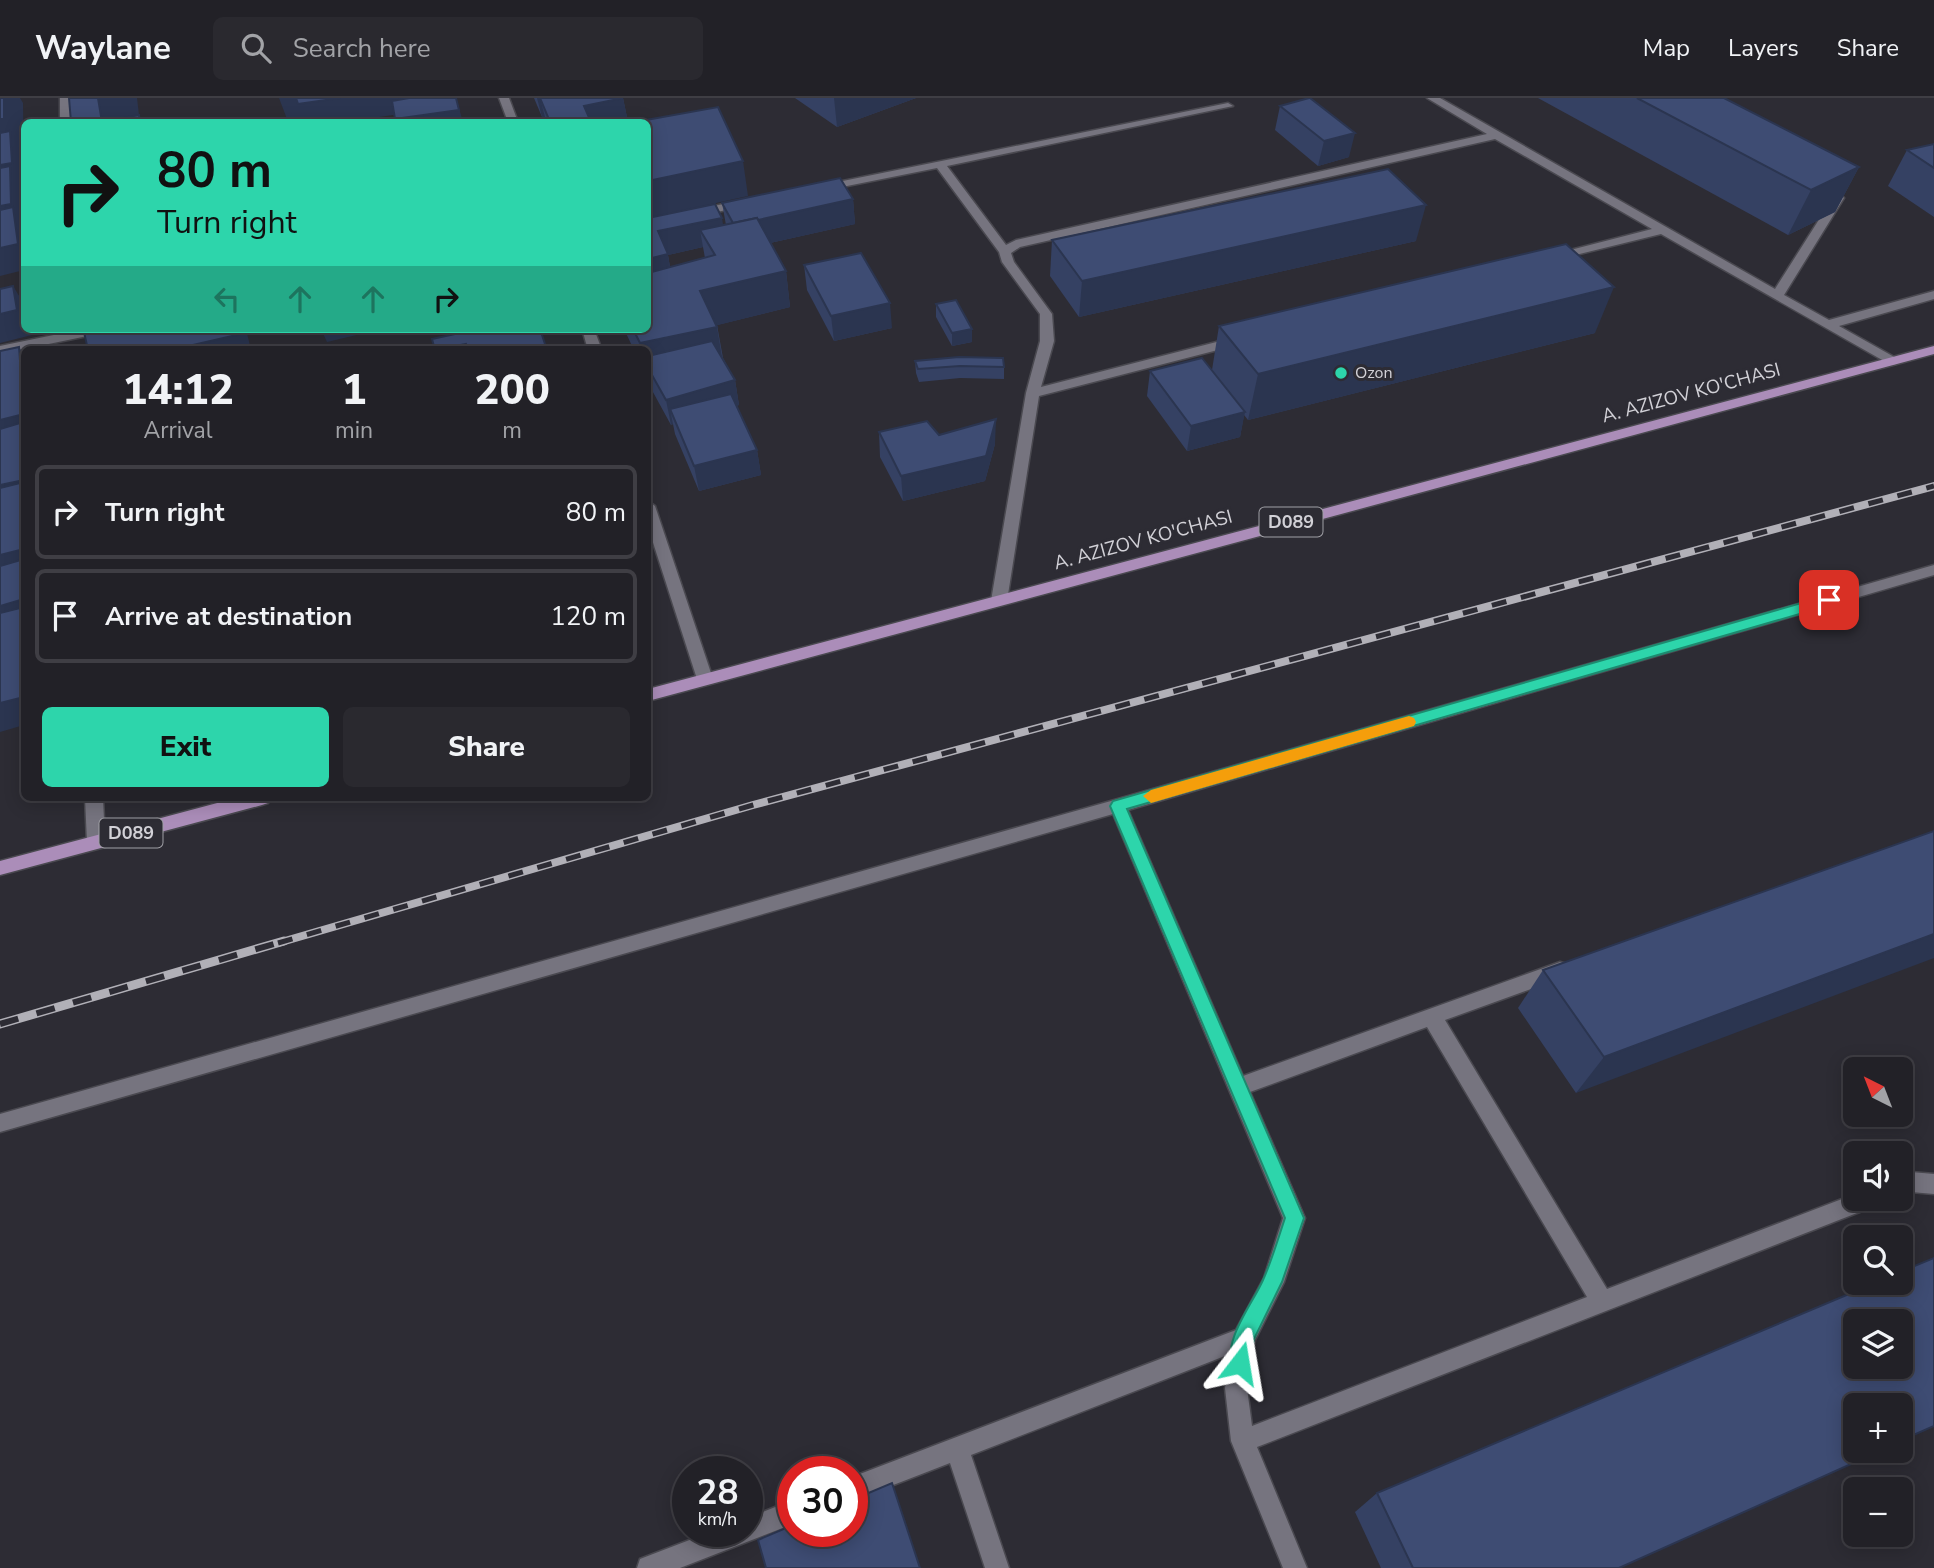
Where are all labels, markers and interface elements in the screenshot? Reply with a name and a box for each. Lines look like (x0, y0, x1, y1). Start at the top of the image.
search box (213, 17, 703, 80)
text: Waylane (35, 26, 171, 71)
icon: search (237, 29, 275, 67)
text: Search here (293, 31, 431, 66)
text: Map (1643, 32, 1690, 64)
text: Layers (1728, 32, 1799, 64)
text: Share (1837, 32, 1899, 64)
text: 80 m (157, 137, 272, 204)
icon: right (42, 147, 133, 238)
text: Turn right (157, 201, 297, 244)
icon: left (208, 280, 246, 318)
icon: ahead (281, 280, 319, 318)
icon: ahead (354, 280, 392, 318)
icon: right (427, 280, 465, 318)
street label: A. AZIZOV KO'CHASI (1599, 357, 1783, 429)
text: 14:12 (122, 362, 234, 419)
text: 1 (341, 362, 367, 419)
text: 200 (474, 362, 550, 419)
place label: Ozon (1355, 362, 1393, 384)
marker: Ozon (1333, 365, 1349, 381)
text: Arrival (143, 415, 213, 446)
text: min (335, 415, 373, 446)
text: m (502, 415, 522, 446)
icon: right (46, 493, 84, 531)
text: Turn right (105, 495, 224, 530)
text: 80 m (566, 495, 626, 530)
street label: A. AZIZOV KO'CHASI (1051, 504, 1235, 576)
road number: D089 (1260, 508, 1322, 536)
pin (1799, 570, 1859, 630)
icon: arrive (1810, 581, 1848, 619)
icon: arrive (46, 597, 84, 635)
text: Arrive at destination (105, 599, 352, 634)
text: 120 m (550, 599, 626, 634)
button: Exit (42, 707, 329, 787)
button: Share (343, 707, 630, 787)
road number: D089 (100, 818, 162, 848)
north arrow (1843, 1057, 1913, 1127)
map controls (1843, 1057, 1913, 1547)
button: sound (1843, 1141, 1913, 1211)
button: search (1843, 1225, 1913, 1295)
button: layers (1843, 1309, 1913, 1379)
position arrow (1203, 1326, 1277, 1400)
button: + (1843, 1393, 1913, 1463)
speed limit sign: 30 (777, 1456, 868, 1547)
text: 28 (696, 1469, 739, 1516)
button: − (1843, 1477, 1913, 1547)
text: km/h (698, 1507, 737, 1531)

